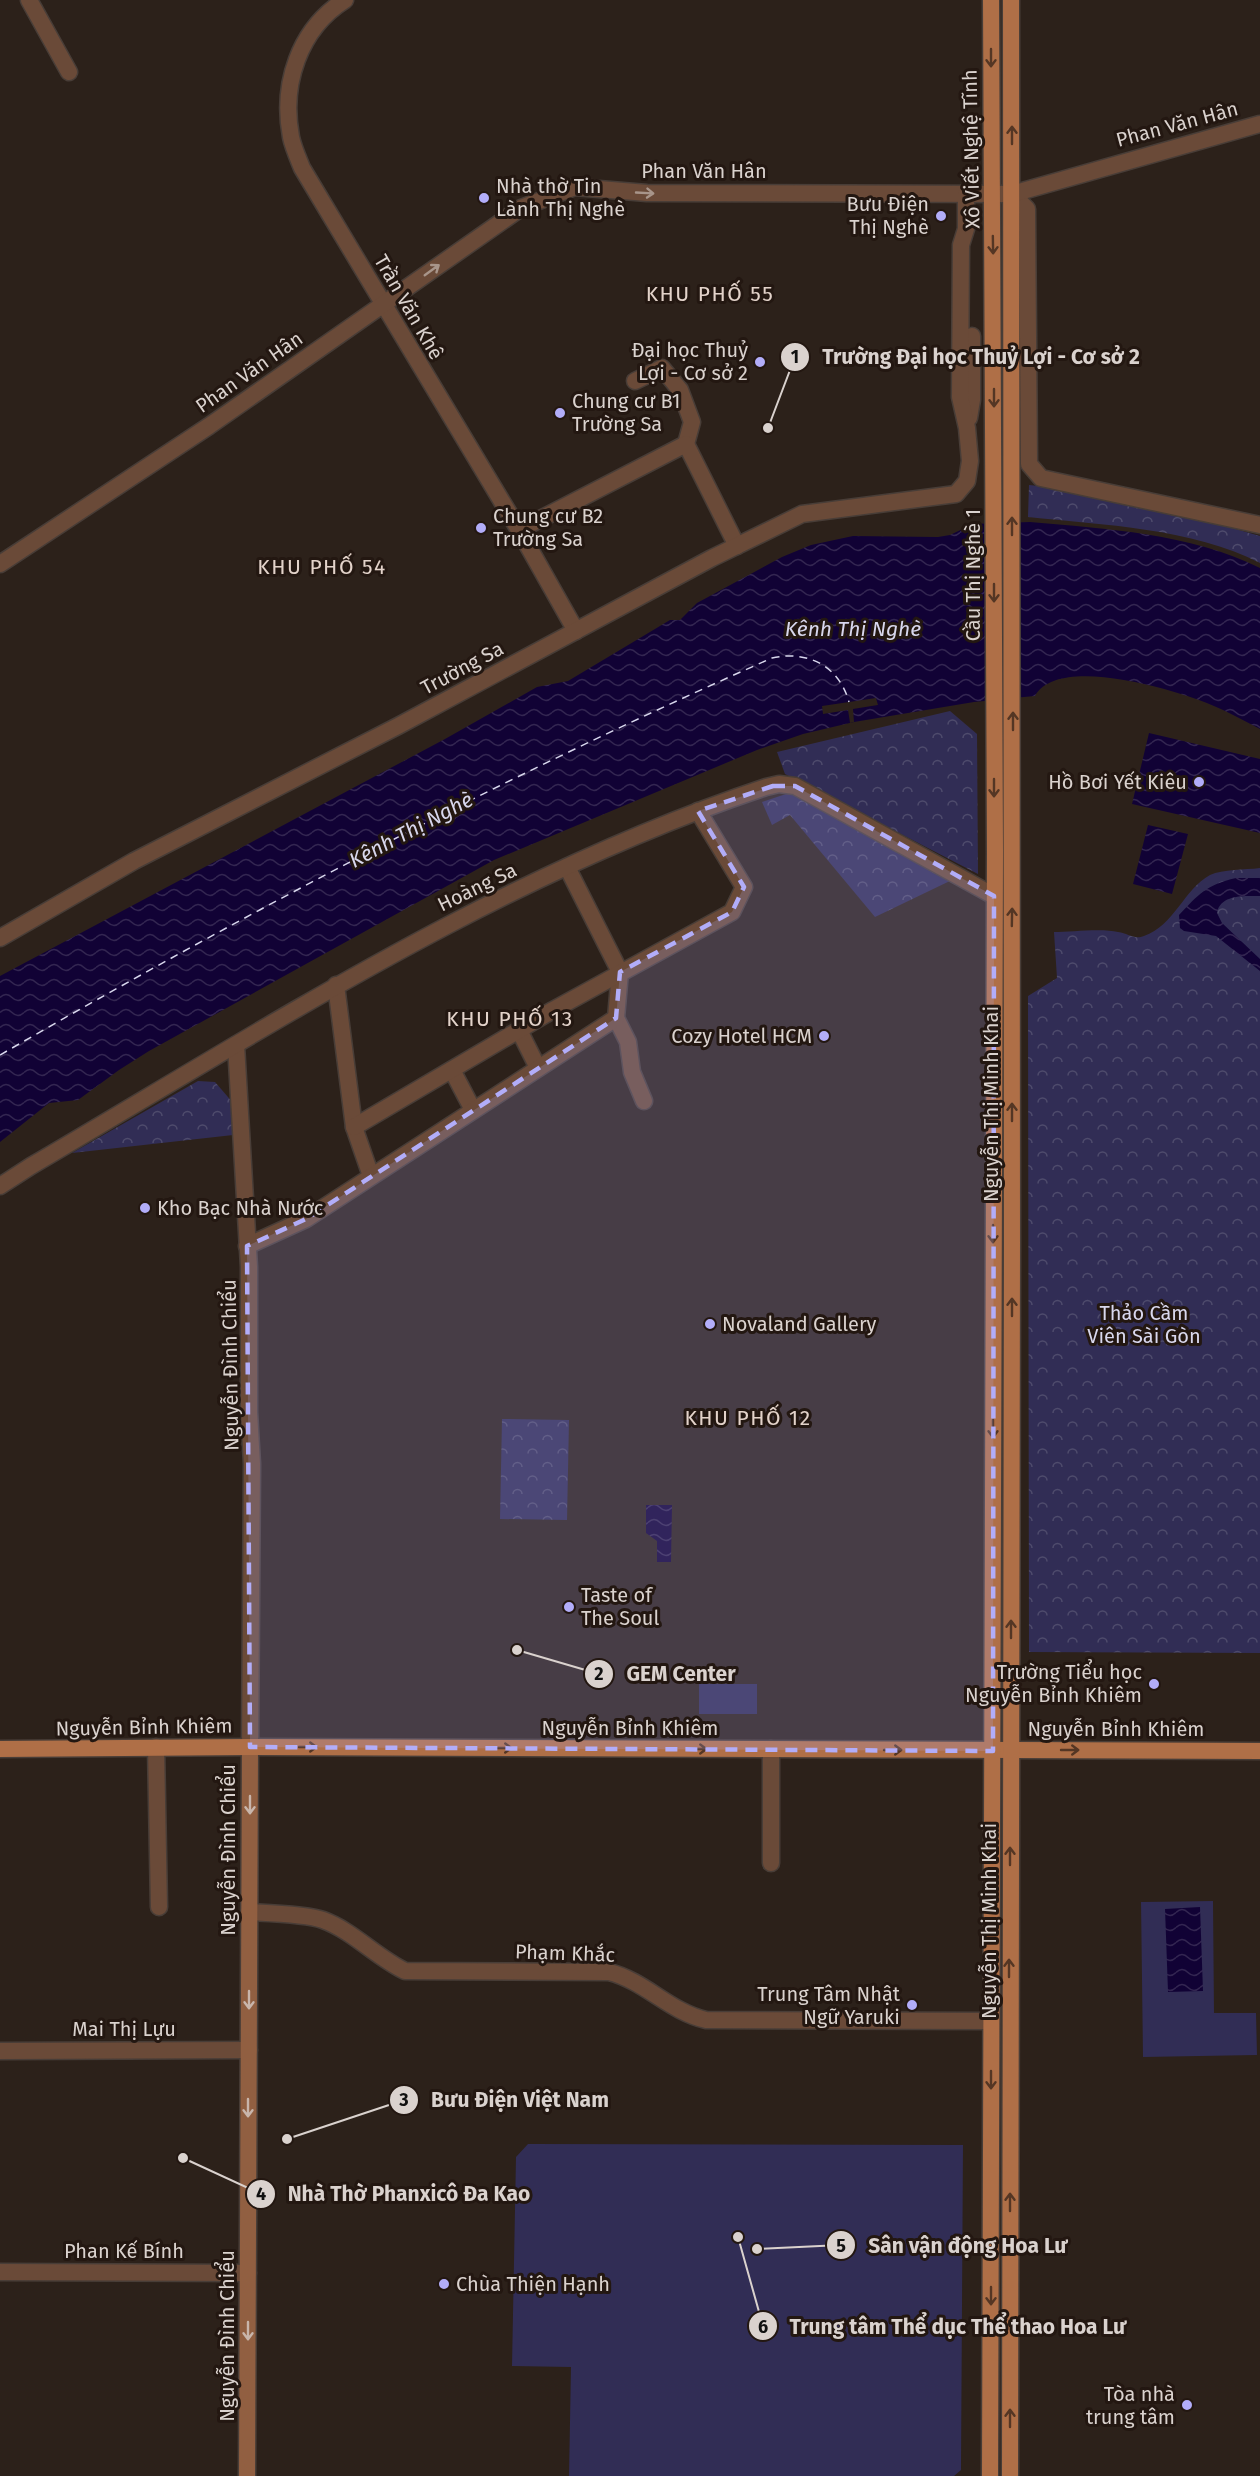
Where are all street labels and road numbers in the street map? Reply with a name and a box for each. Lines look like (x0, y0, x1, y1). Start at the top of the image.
street label: Xô Viết Nghệ Tĩnh (958, 69, 984, 229)
street label: Phan Văn Hân (1113, 96, 1241, 152)
street label: Phan Văn Hân (641, 159, 767, 183)
street label: Trần Văn Khê (369, 250, 449, 364)
street label: Phan Văn Hân (191, 326, 307, 418)
street label: Cầu Thị Nghè 1 (961, 509, 985, 641)
street label: Trường Sa (417, 636, 507, 700)
street label: Hoàng Sa (433, 858, 521, 916)
street label: Nguyễn Thị Minh Khai (979, 1006, 1003, 1202)
street label: Nguyễn Đình Chiểu (215, 1279, 243, 1451)
street label: Nguyễn Bỉnh Khiêm (55, 1713, 233, 1741)
street label: Nguyễn Bỉnh Khiêm (542, 1716, 718, 1740)
street label: Nguyễn Bỉnh Khiêm (1028, 1717, 1204, 1741)
street label: Nguyễn Đình Chiểu (214, 1764, 240, 1936)
street label: Nguyễn Thị Minh Khai (977, 1823, 1001, 2019)
street label: Phạm Khắc (515, 1939, 615, 1967)
street label: Mai Thị Lựu (72, 2017, 176, 2041)
street label: Phan Kế Bính (64, 2239, 184, 2263)
street label: Nguyễn Đình Chiểu (213, 2250, 239, 2422)

